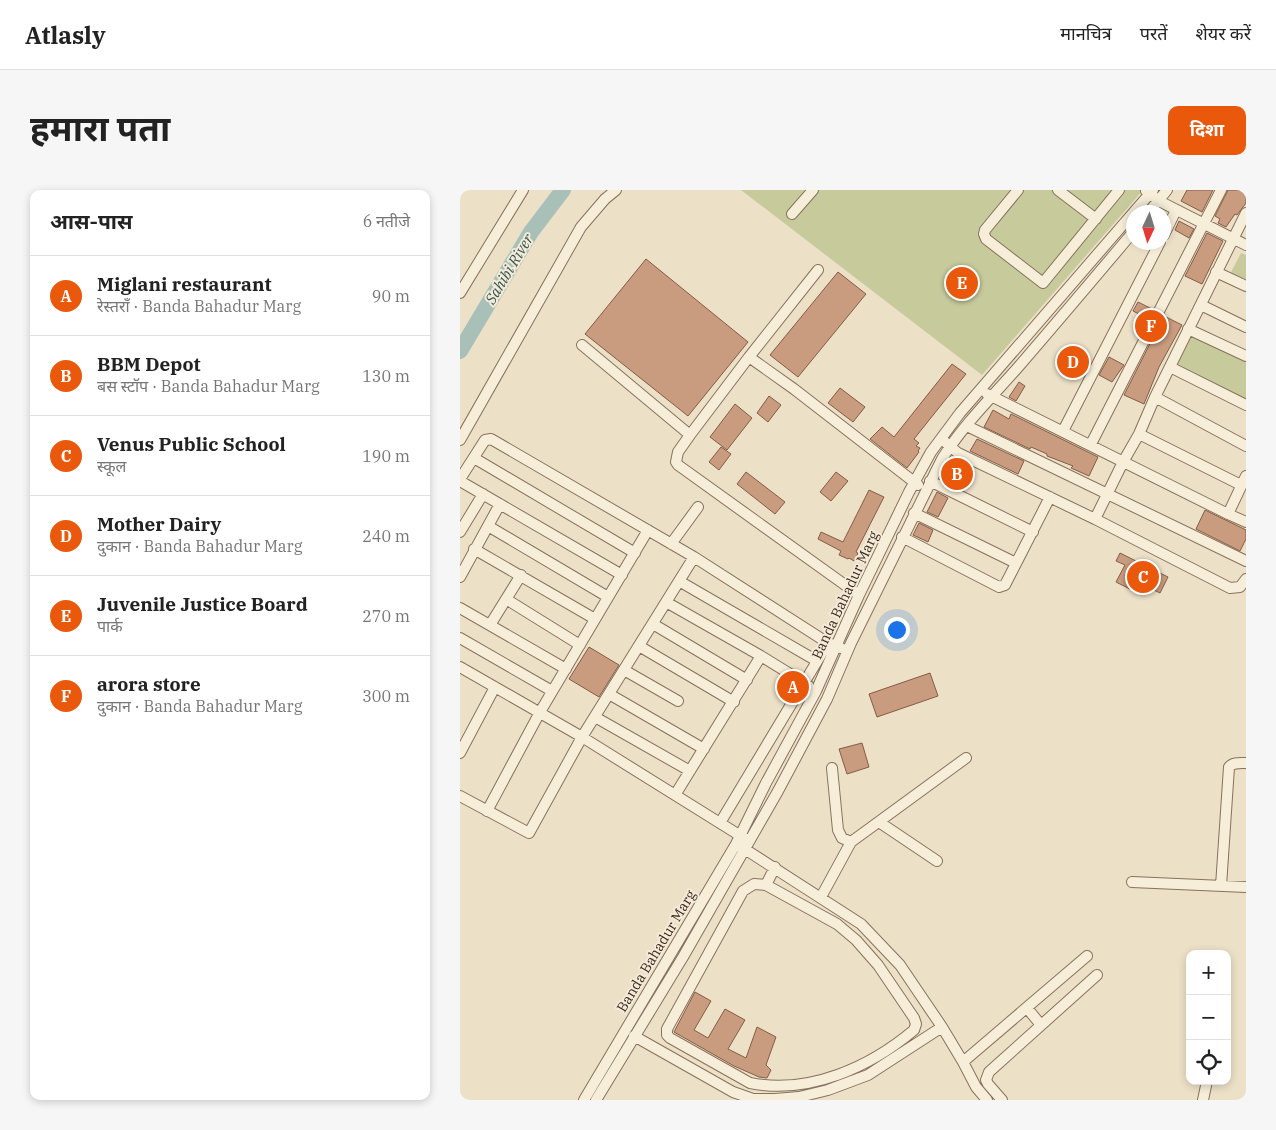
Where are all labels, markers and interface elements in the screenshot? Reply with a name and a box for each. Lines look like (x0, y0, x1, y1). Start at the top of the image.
text: Atlasly (25, 19, 106, 51)
text: मानचित्र (1060, 22, 1112, 45)
text: परतें (1140, 22, 1168, 45)
text: शेयर करें (1196, 22, 1251, 45)
text: हमारा पता (30, 105, 170, 151)
button: दिशा (1168, 106, 1246, 155)
north arrow (1126, 205, 1171, 250)
text: आस-पास (50, 207, 133, 235)
text: 6 नतीजे (363, 211, 410, 231)
water label: Sahibi River (480, 230, 538, 308)
pin: E (946, 264, 978, 302)
text: Miglani restaurant (97, 272, 272, 296)
text: A (60, 286, 72, 306)
text: 90 m (372, 286, 410, 306)
text: रेस्तराँ · Banda Bahadur Marg (97, 296, 301, 316)
pin: F (1135, 307, 1167, 345)
pin: D (1057, 343, 1089, 381)
text: BBM Depot (97, 352, 201, 376)
text: B (60, 366, 72, 386)
text: 130 m (362, 366, 410, 386)
text: बस स्टॉप · Banda Bahadur Marg (97, 376, 320, 396)
text: Venus Public School (97, 432, 286, 456)
text: C (61, 446, 71, 466)
text: 190 m (362, 446, 410, 466)
pin: B (941, 455, 973, 493)
text: स्कूल (97, 456, 126, 476)
text: Mother Dairy (97, 512, 221, 536)
text: D (60, 526, 72, 546)
text: 240 m (362, 526, 410, 546)
street label: Banda Bahadur Marg (807, 528, 883, 662)
text: दुकान · Banda Bahadur Marg (97, 536, 302, 556)
pin: C (1127, 558, 1159, 596)
text: Juvenile Justice Board (97, 592, 308, 616)
text: E (61, 606, 71, 626)
text: 270 m (362, 606, 410, 626)
text: पार्क (97, 616, 123, 636)
your location (884, 617, 910, 643)
pin: A (777, 668, 809, 706)
text: arora store (97, 672, 201, 696)
text: F (61, 686, 71, 706)
text: 300 m (362, 686, 410, 706)
text: दुकान · Banda Bahadur Marg (97, 696, 302, 716)
street label: Banda Bahadur Marg (612, 886, 700, 1015)
map controls (1186, 950, 1231, 1085)
button: + (1186, 950, 1231, 995)
button: − (1186, 995, 1231, 1040)
button: locate (1186, 1040, 1231, 1085)

